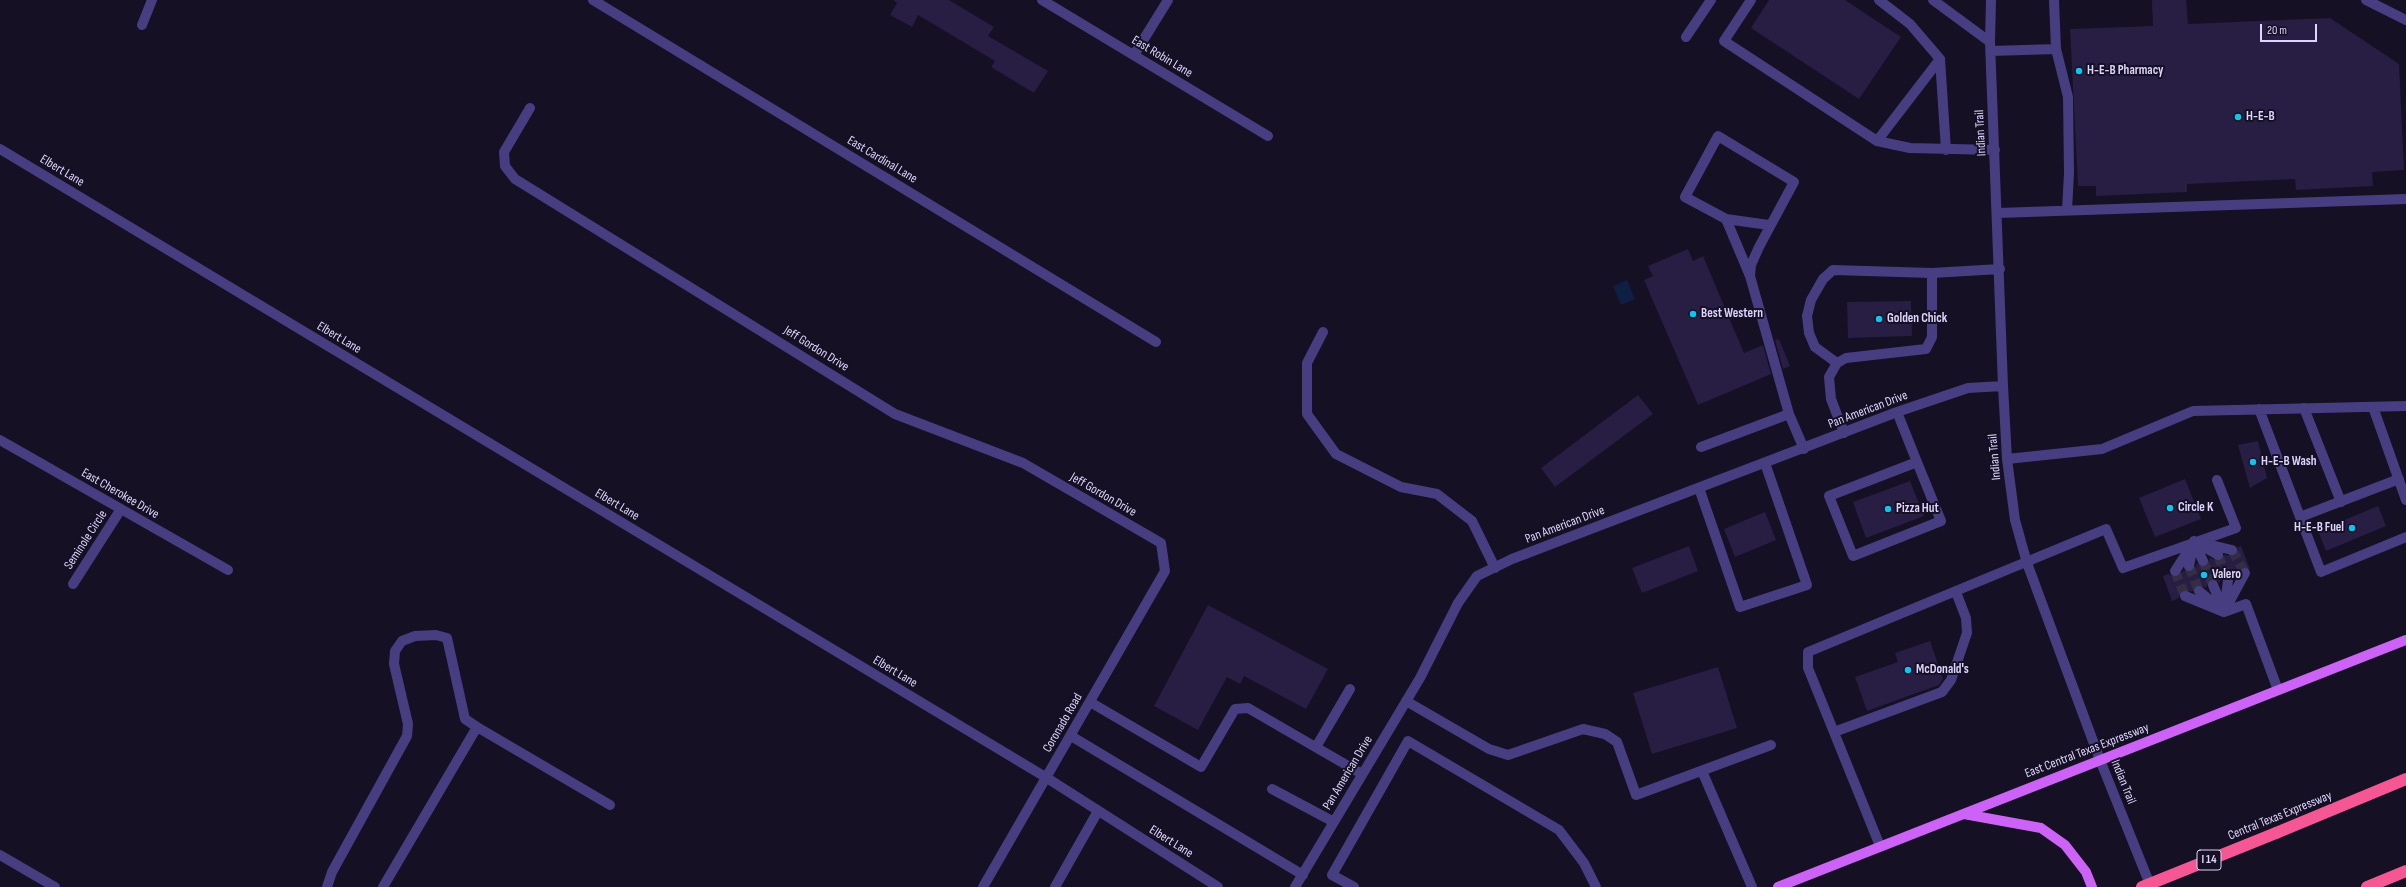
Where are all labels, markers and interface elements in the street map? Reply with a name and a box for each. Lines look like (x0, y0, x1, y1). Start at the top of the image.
scale bar (2262, 16, 2319, 42)
text: 20 m (2267, 23, 2287, 38)
street label: East Robin Lane (1129, 33, 1195, 81)
place label: H-E-B Pharmacy (2087, 63, 2164, 79)
marker: H-E-B Pharmacy (2074, 66, 2084, 76)
street label: Indian Trail (1972, 109, 1990, 157)
place label: H-E-B (2246, 109, 2275, 125)
marker: H-E-B (2233, 112, 2243, 122)
street label: East Cardinal Lane (844, 133, 920, 187)
street label: Elbert Lane (37, 152, 87, 190)
place label: Best Western (1701, 306, 1763, 322)
marker: Best Western (1688, 309, 1698, 319)
place label: Golden Chick (1887, 311, 1947, 327)
marker: Golden Chick (1874, 314, 1884, 324)
street label: Elbert Lane (314, 319, 364, 357)
street label: Jeff Gordon Drive (780, 323, 852, 375)
street label: Pan American Drive (1826, 388, 1910, 432)
street label: Indian Trail (1985, 433, 2005, 481)
place label: H-E-B Wash (2261, 454, 2317, 470)
marker: H-E-B Wash (2248, 457, 2258, 467)
street label: East Cherokee Drive (78, 466, 162, 522)
street label: Jeff Gordon Drive (1067, 470, 1139, 520)
street label: Elbert Lane (592, 486, 642, 524)
place label: Circle K (2178, 500, 2213, 516)
place label: Pizza Hut (1896, 501, 1939, 517)
street label: Pan American Drive (1523, 503, 1607, 547)
marker: Circle K (2165, 503, 2175, 513)
marker: Pizza Hut (1883, 504, 1893, 514)
street label: Seminole Circle (61, 508, 111, 572)
place label: H-E-B Fuel (2294, 520, 2344, 536)
marker: H-E-B Fuel (2347, 523, 2357, 533)
place label: Valero (2212, 567, 2241, 583)
marker: Valero (2199, 570, 2209, 580)
street label: Elbert Lane (870, 653, 920, 691)
place label: McDonald's (1916, 662, 1969, 678)
marker: McDonald's (1903, 665, 1913, 675)
street label: Coronado Road (1040, 691, 1086, 755)
street label: East Central Texas Expressway (2023, 720, 2151, 782)
street label: Pan American Drive (1320, 733, 1376, 813)
street label: Indian Trail (2107, 758, 2139, 806)
street label: Central Texas Expressway (2226, 788, 2334, 844)
street label: Elbert Lane (1146, 822, 1196, 862)
road number: I 14 (2197, 850, 2221, 870)

